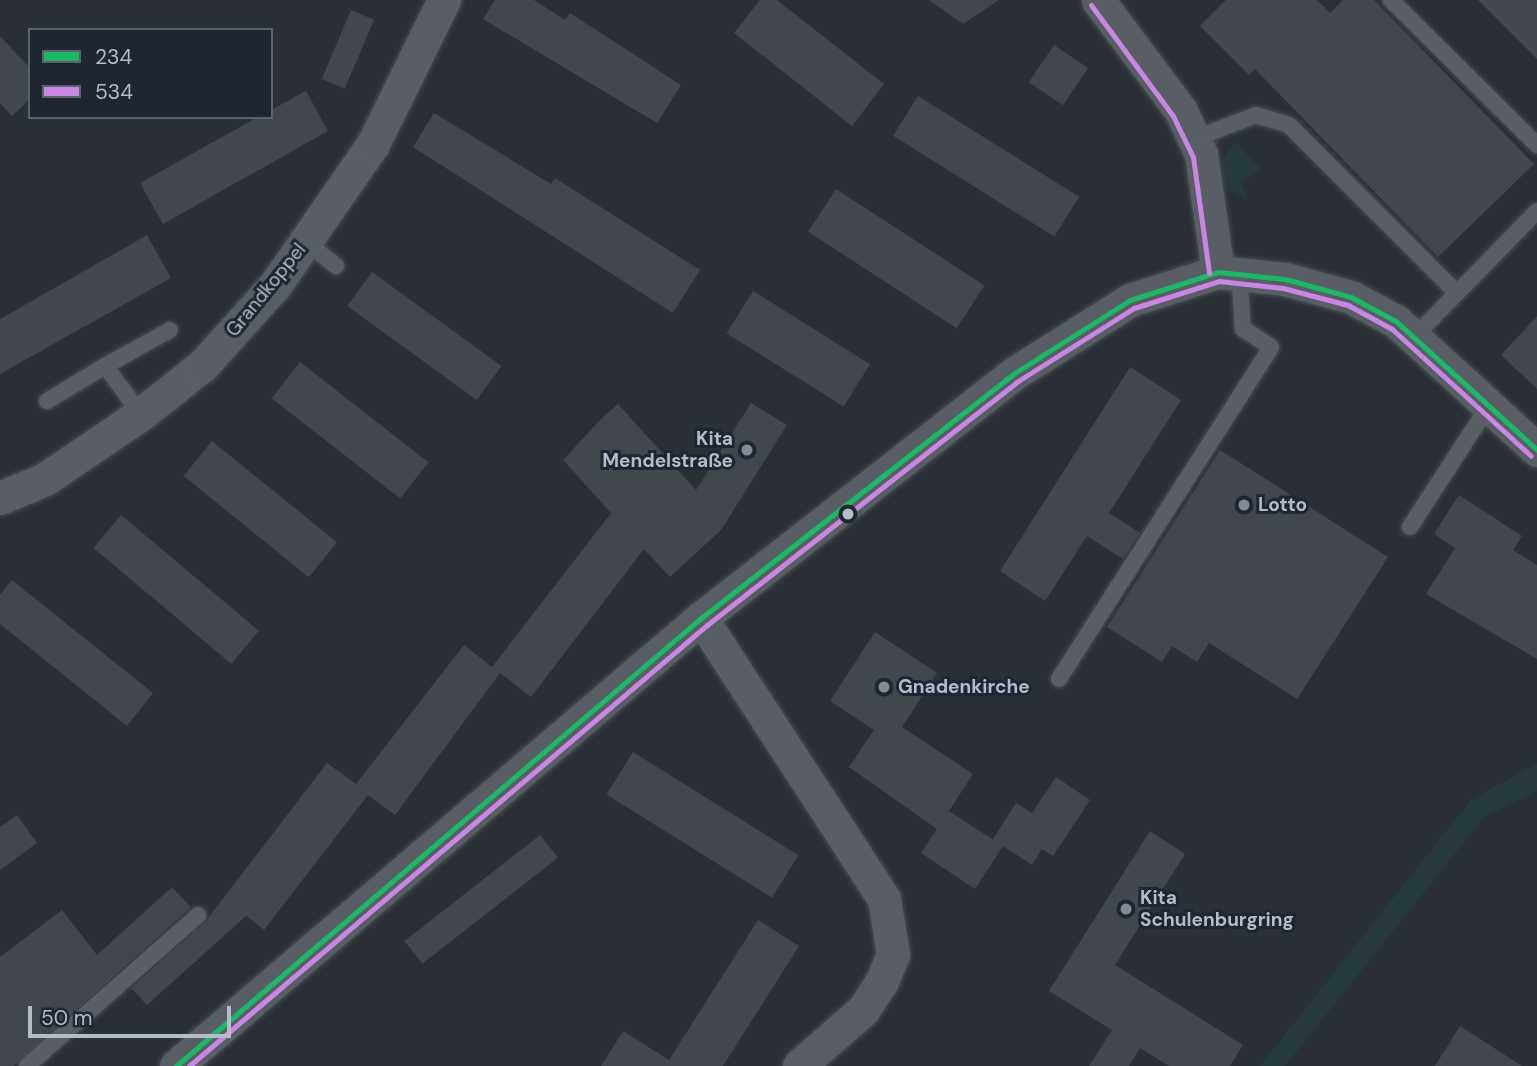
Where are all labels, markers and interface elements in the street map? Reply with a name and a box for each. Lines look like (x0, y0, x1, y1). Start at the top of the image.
legend (28, 28, 273, 119)
text: 234 (95, 43, 132, 71)
text: 534 (95, 78, 133, 106)
street label: Grandkoppel (221, 239, 311, 341)
place label: Kita Mendelstraße (602, 428, 733, 472)
marker: Kita Mendelstraße (739, 442, 755, 458)
place label: Lotto (1258, 494, 1307, 516)
marker: Lotto (1236, 497, 1252, 513)
unlabelled marker (841, 507, 855, 521)
place label: Gnadenkirche (898, 676, 1030, 698)
marker: Gnadenkirche (876, 679, 892, 695)
place label: Kita Schulenburgring (1140, 887, 1294, 931)
marker: Kita Schulenburgring (1118, 901, 1134, 917)
scale bar (32, 992, 234, 1036)
text: 50 m (41, 1004, 92, 1032)

